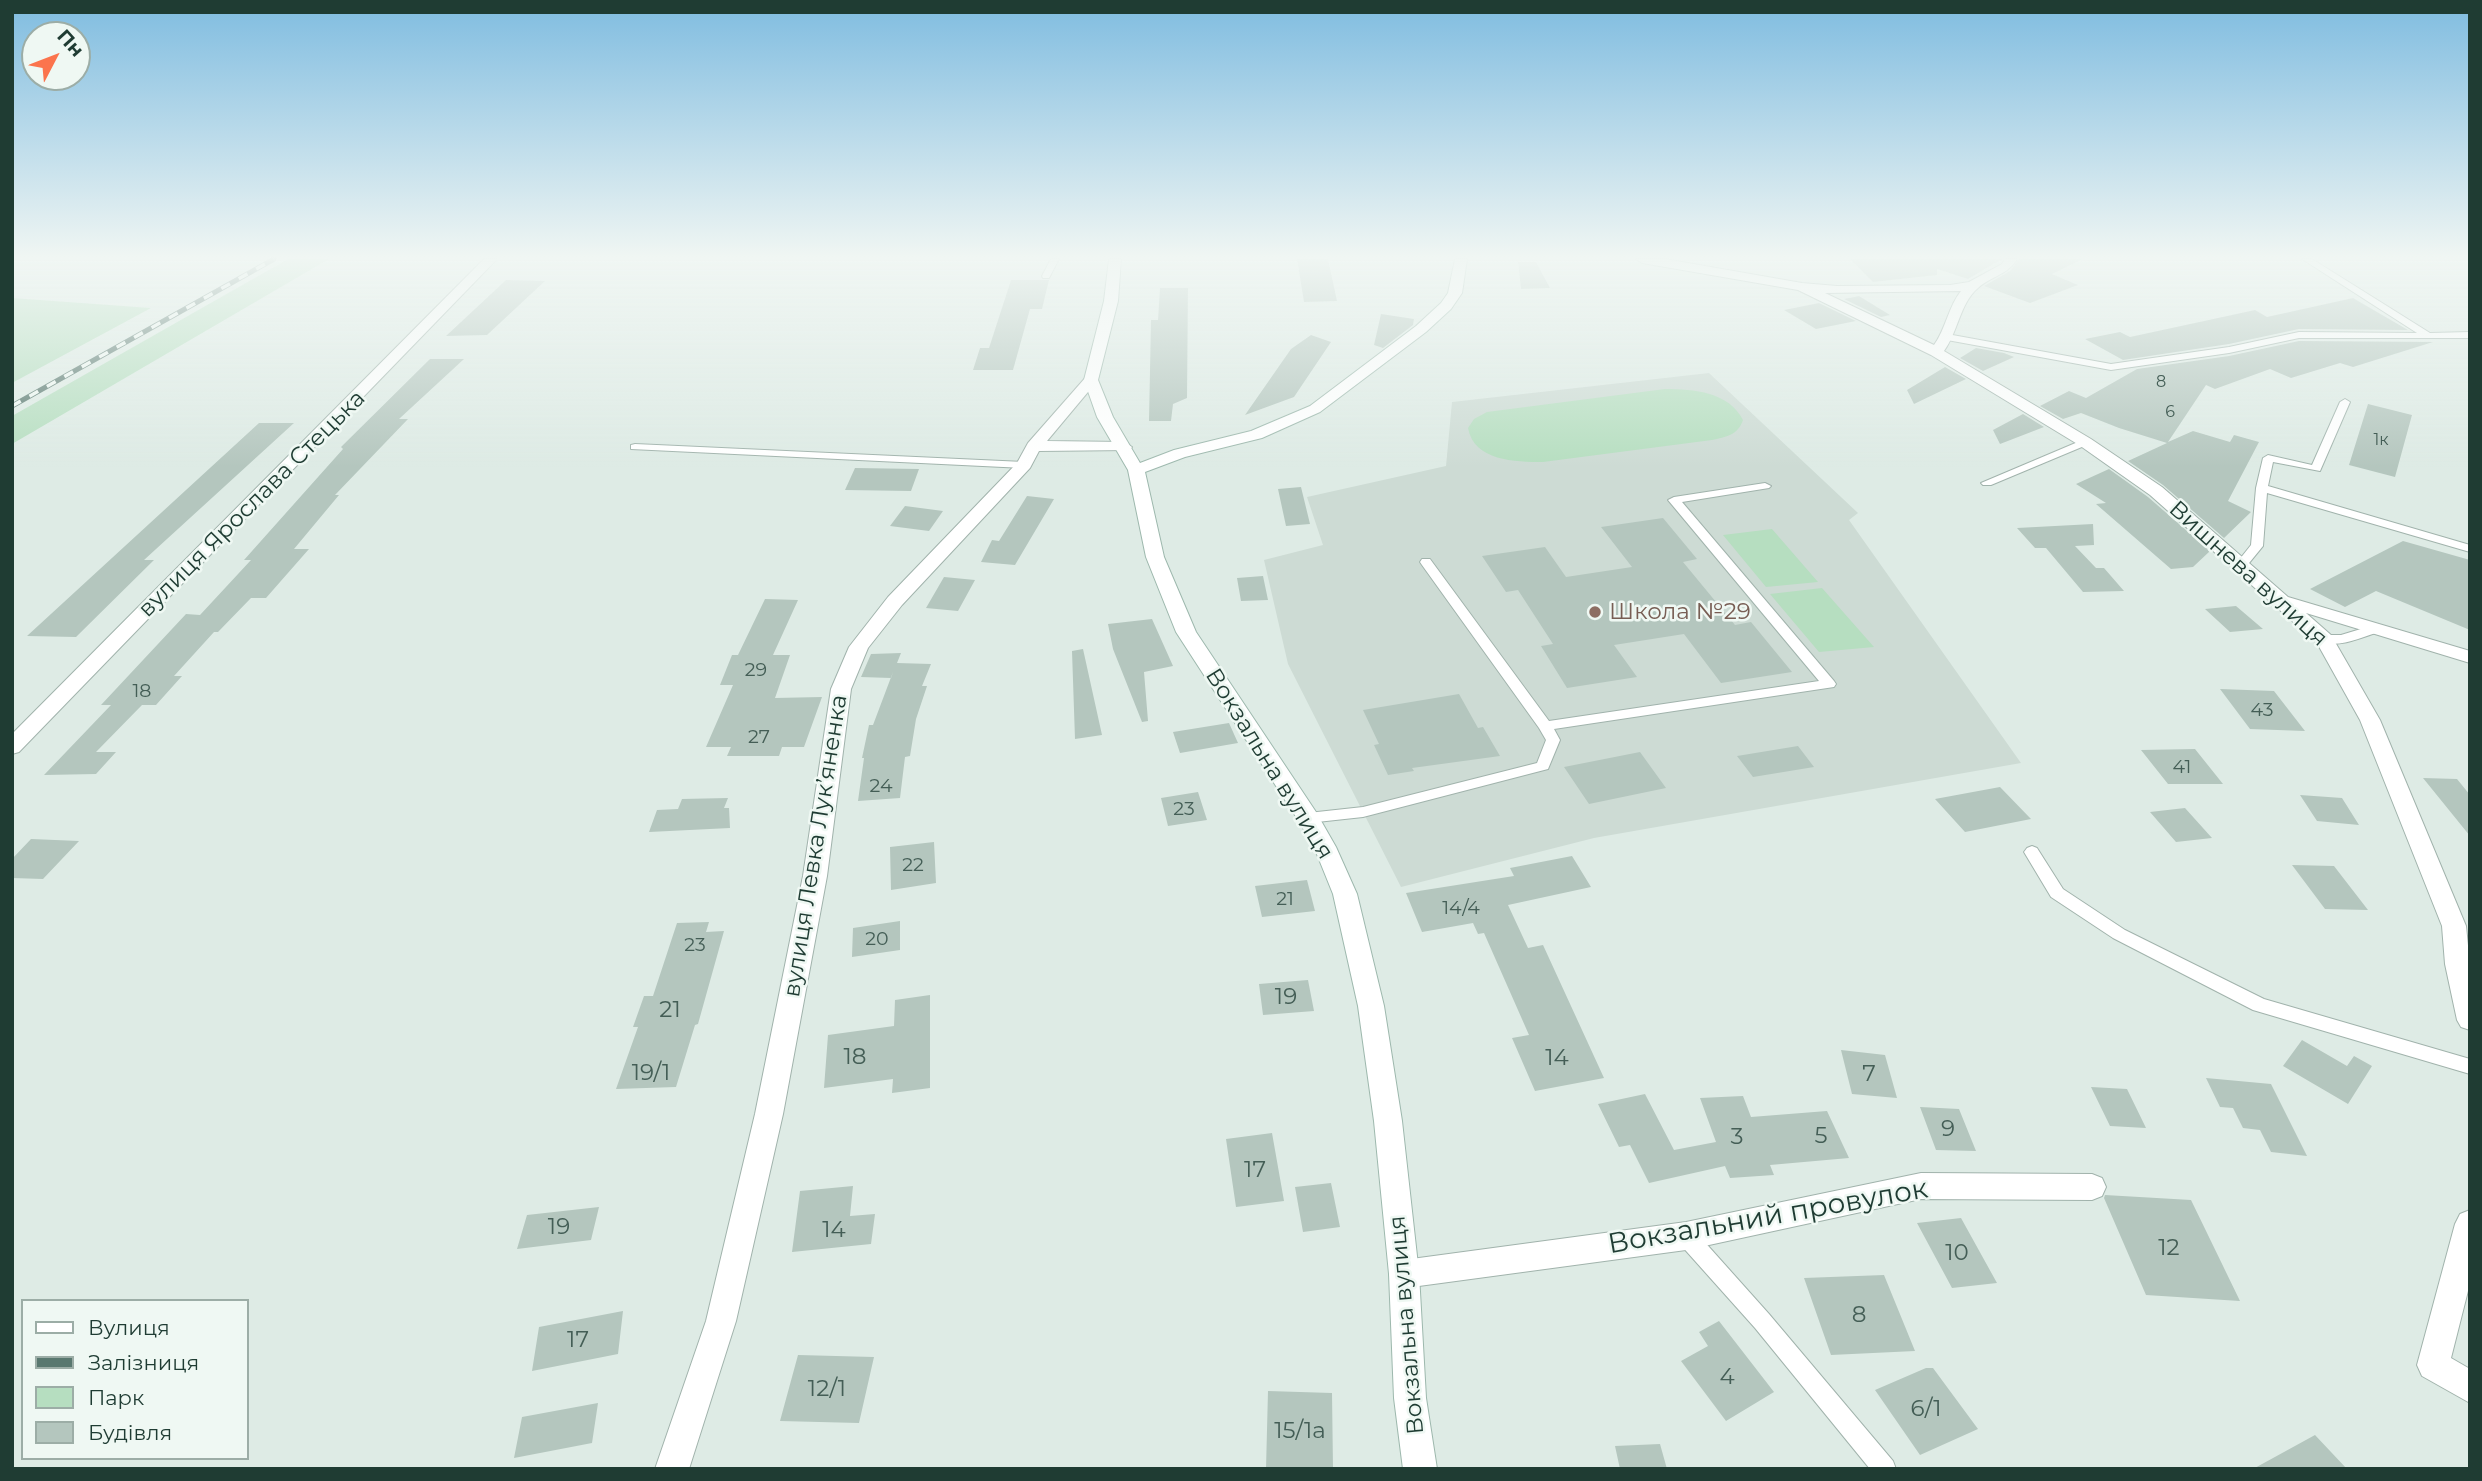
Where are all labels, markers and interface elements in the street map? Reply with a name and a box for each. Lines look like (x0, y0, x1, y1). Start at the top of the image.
north arrow (21, 21, 91, 91)
text: Пн (52, 25, 89, 61)
house number: 8 (2156, 372, 2166, 392)
street label: вулиця Ярослава Стецька (133, 385, 371, 623)
house number: 6 (2165, 402, 2175, 422)
house number: 1к (2373, 430, 2389, 450)
street label: Вишнева вулиця (2163, 496, 2333, 652)
place label: Школа №29 (1609, 598, 1751, 626)
marker: Школа №29 (1587, 604, 1603, 620)
house number: 29 (745, 659, 767, 681)
street label: Вокзальна вулиця (1199, 664, 1339, 864)
house number: 18 (133, 680, 151, 702)
street label: вулиця Левка Лукʼяненка (778, 693, 854, 999)
house number: 43 (2251, 699, 2273, 721)
house number: 27 (748, 726, 770, 748)
house number: 41 (2173, 756, 2191, 778)
house number: 24 (870, 775, 892, 797)
house number: 23 (1173, 798, 1195, 820)
house number: 22 (902, 854, 924, 876)
house number: 21 (1276, 888, 1294, 910)
house number: 14/4 (1442, 897, 1480, 919)
house number: 20 (865, 928, 889, 950)
house number: 23 (684, 934, 706, 956)
house number: 19 (1275, 983, 1297, 1011)
house number: 21 (659, 996, 681, 1024)
house number: 18 (844, 1043, 866, 1071)
house number: 14 (1545, 1044, 1569, 1072)
house number: 19/1 (632, 1059, 670, 1087)
house number: 7 (1862, 1060, 1876, 1088)
house number: 9 (1941, 1115, 1955, 1143)
house number: 5 (1814, 1122, 1828, 1150)
house number: 3 (1731, 1123, 1743, 1151)
house number: 17 (1244, 1156, 1266, 1184)
street label: Вокзальний провулок (1605, 1172, 1931, 1262)
house number: 19 (548, 1213, 570, 1241)
street label: Вокзальна вулиця (1384, 1214, 1430, 1436)
house number: 14 (822, 1216, 846, 1244)
house number: 12 (2158, 1234, 2180, 1262)
house number: 10 (1945, 1239, 1969, 1267)
legend (21, 1299, 248, 1460)
house number: 8 (1852, 1301, 1866, 1329)
text: Вулиця (88, 1315, 170, 1340)
house number: 17 (567, 1326, 589, 1354)
text: Залізниця (88, 1350, 199, 1375)
house number: 4 (1719, 1363, 1735, 1391)
house number: 12/1 (808, 1375, 846, 1403)
text: Парк (88, 1385, 144, 1410)
house number: 6/1 (1911, 1395, 1941, 1423)
house number: 15/1а (1274, 1417, 1326, 1445)
text: Будівля (88, 1420, 172, 1445)

